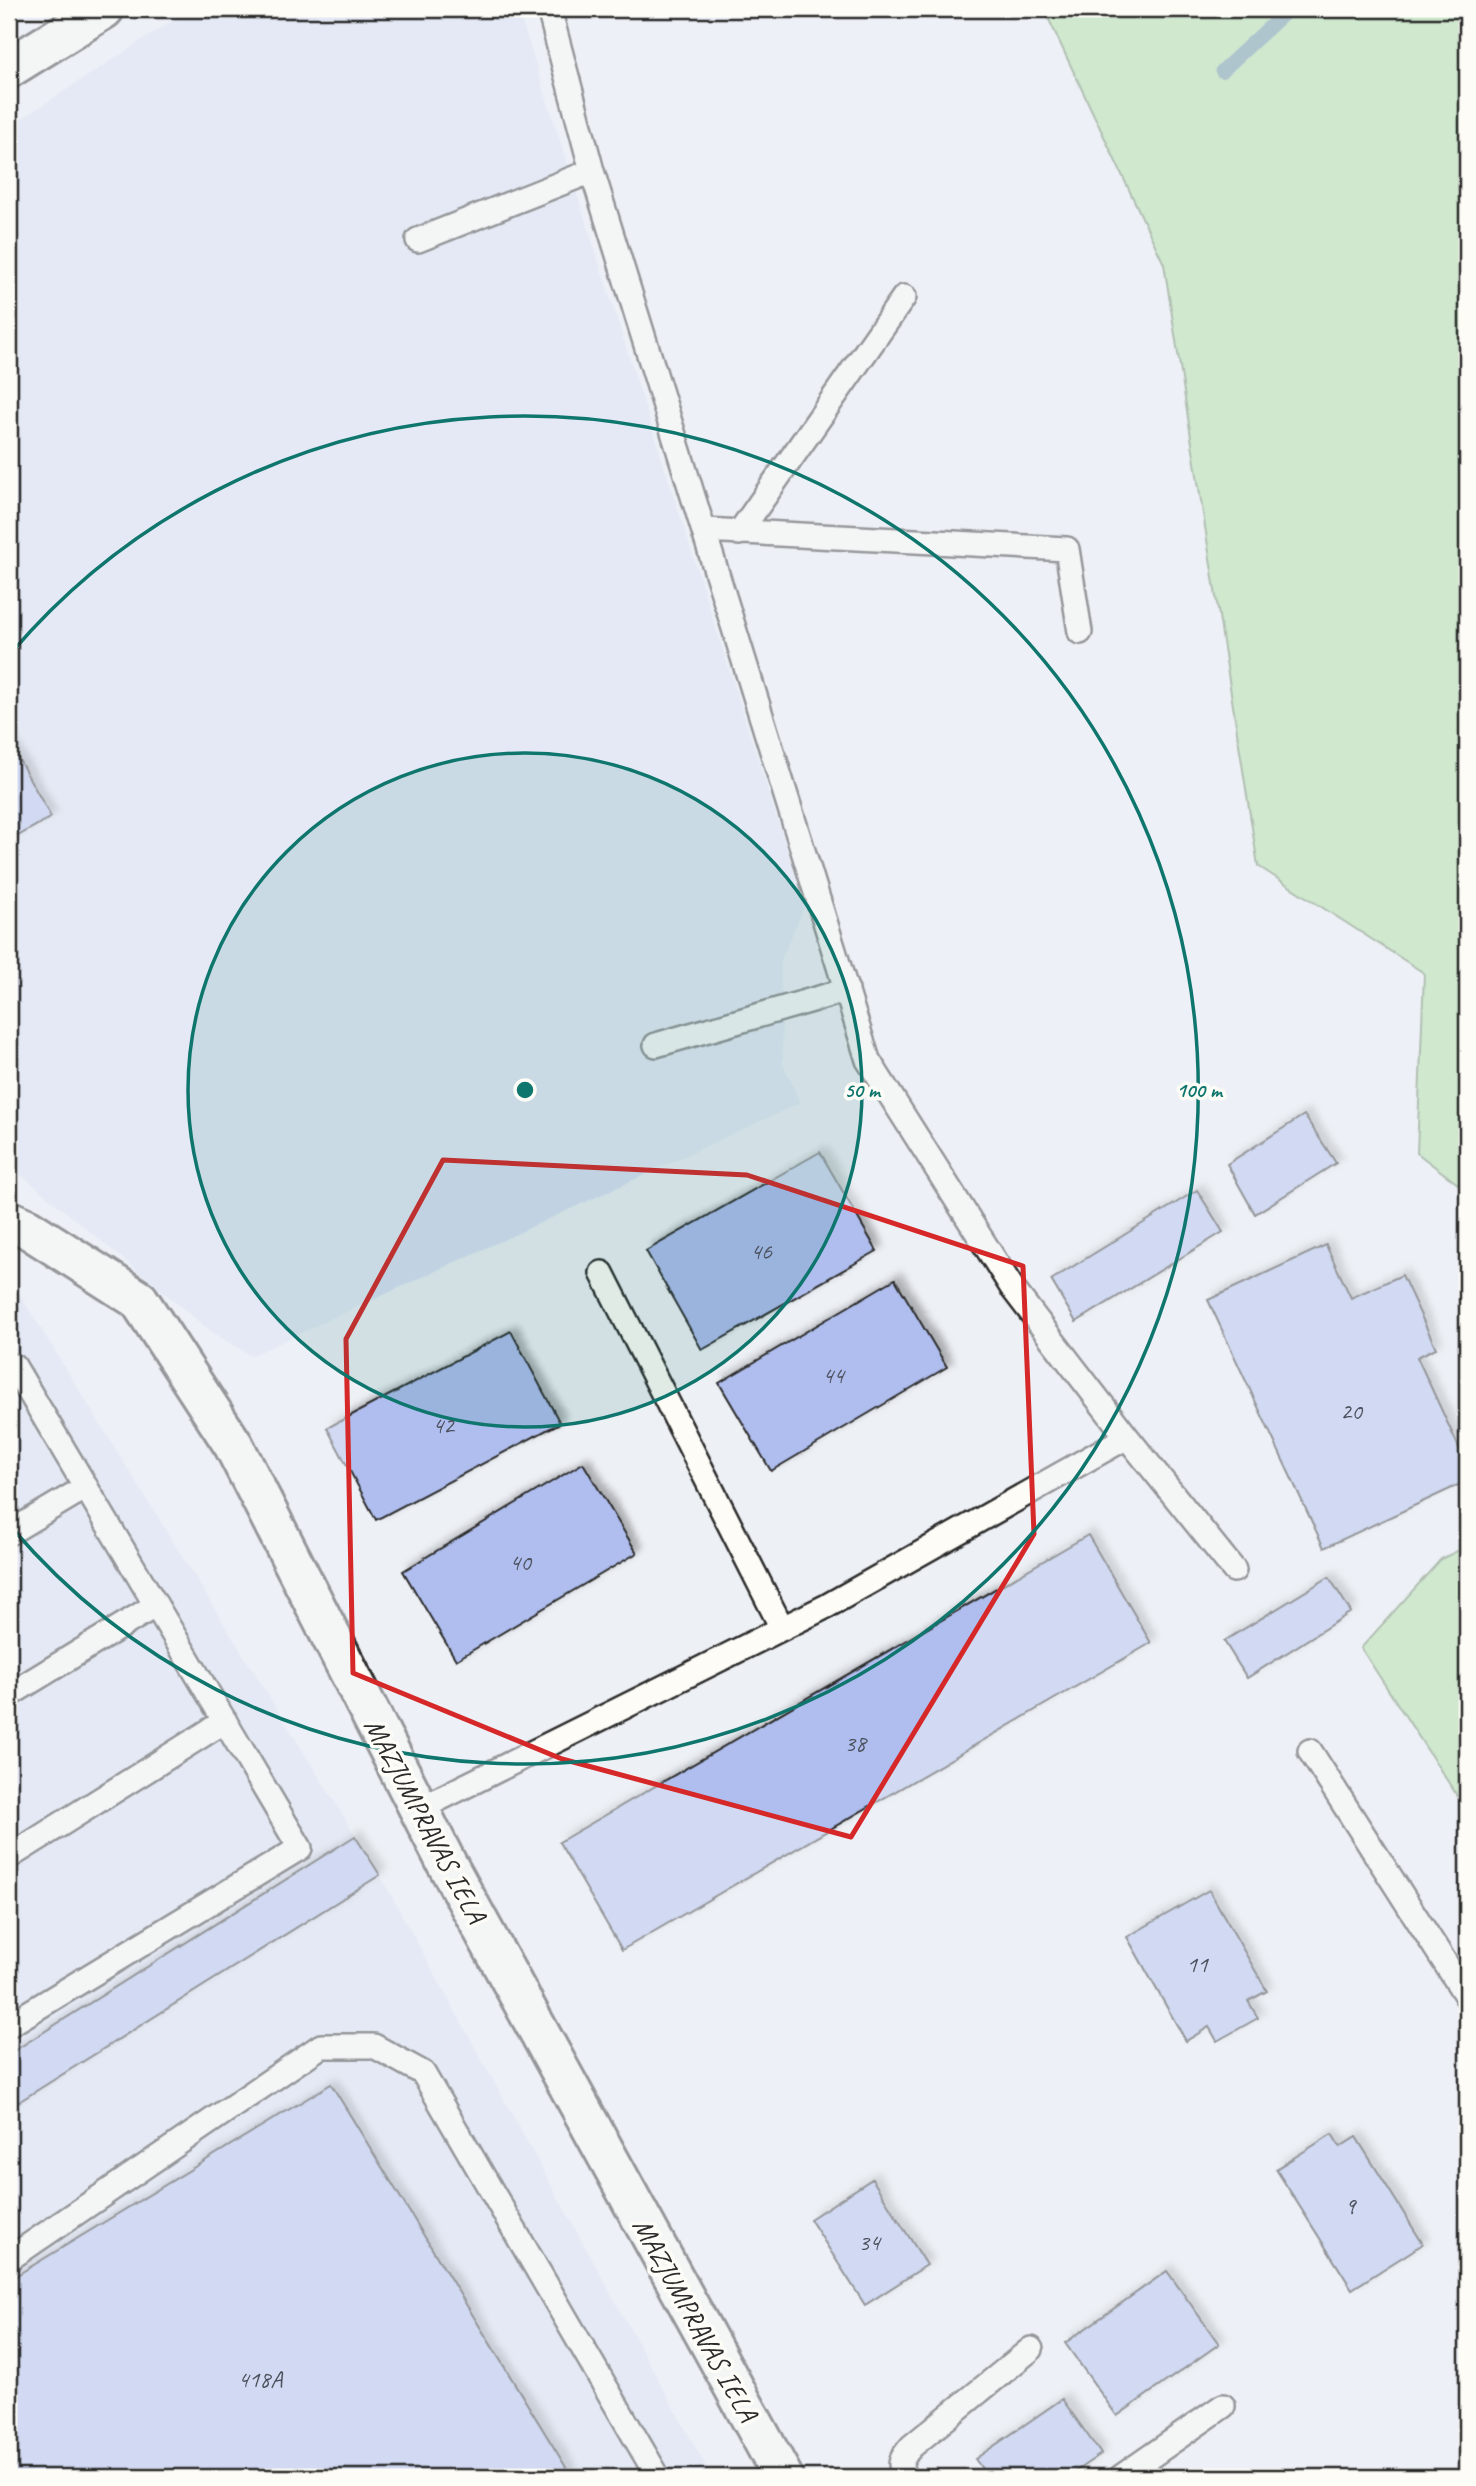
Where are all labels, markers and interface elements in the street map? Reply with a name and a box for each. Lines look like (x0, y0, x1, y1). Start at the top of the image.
text: 50 m (844, 1077, 882, 1103)
text: 100 m (1176, 1077, 1224, 1103)
centre of rings (513, 1078, 537, 1102)
house number: 46 (750, 1236, 773, 1266)
house number: 44 (822, 1360, 846, 1390)
house number: 20 (1340, 1396, 1364, 1426)
house number: 42 (432, 1410, 456, 1440)
house number: 40 (509, 1547, 533, 1577)
street label: MAZJUMPRAVAS IELA (357, 1712, 495, 1930)
house number: 38 (844, 1728, 868, 1758)
house number: 11 (1186, 1949, 1209, 1979)
house number: 9 (1345, 2191, 1358, 2221)
street label: MAZJUMPRAVAS IELA (625, 2211, 767, 2429)
house number: 34 (858, 2227, 882, 2257)
house number: 418A (238, 2364, 283, 2394)

